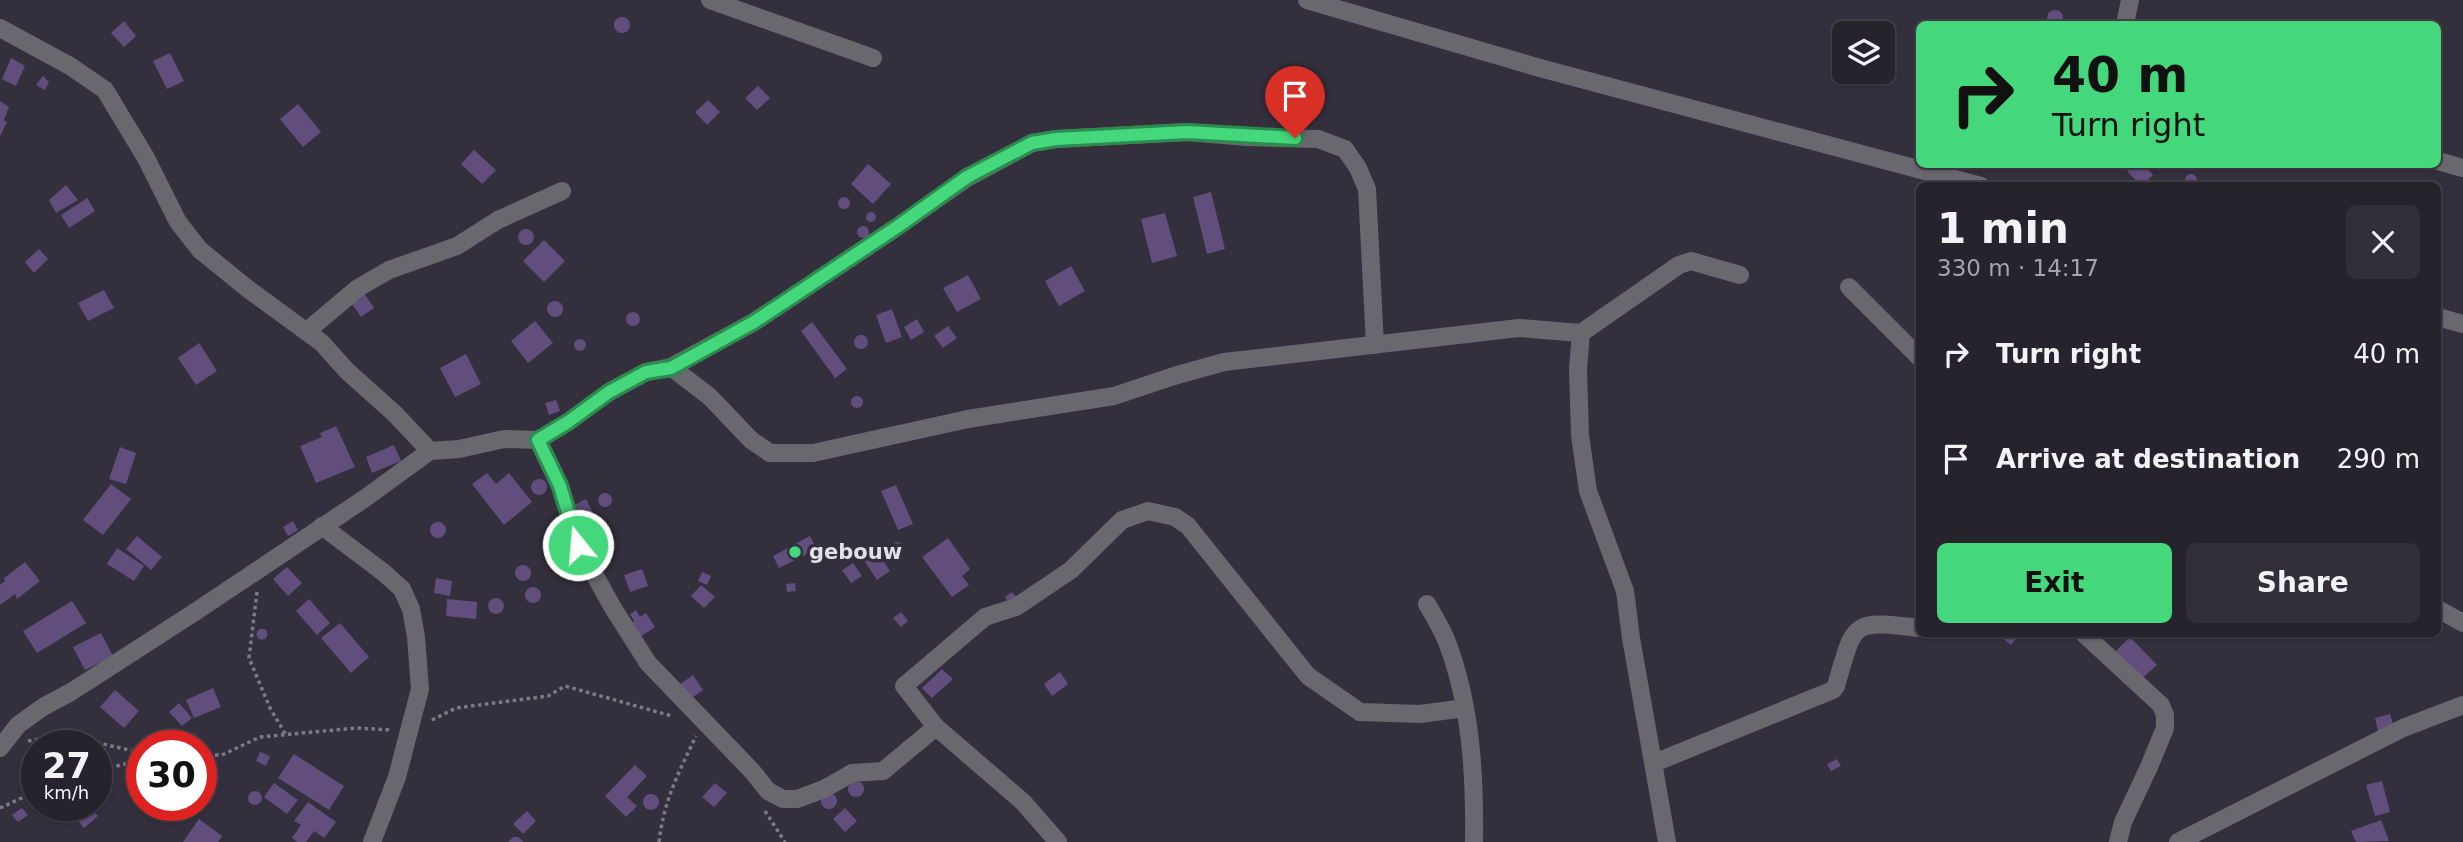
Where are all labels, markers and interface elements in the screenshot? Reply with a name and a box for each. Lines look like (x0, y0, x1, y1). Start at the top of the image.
map controls (1832, 21, 1895, 84)
button: layers (1832, 21, 1895, 84)
text: 40 m (2052, 47, 2188, 104)
icon: right (1937, 49, 2028, 140)
pin (1265, 66, 1325, 138)
icon: arrive (1276, 77, 1314, 115)
text: Turn right (2052, 106, 2205, 144)
text: 1 min (1937, 204, 2069, 253)
button: close (2346, 205, 2420, 279)
text: 330 m · 14:17 (1937, 255, 2099, 281)
icon: right (1937, 335, 1975, 373)
text: Turn right (1996, 339, 2141, 369)
text: 40 m (2353, 339, 2420, 369)
icon: arrive (1937, 440, 1975, 478)
text: Arrive at destination (1996, 444, 2300, 474)
text: 290 m (2337, 444, 2420, 474)
position arrow (541, 508, 615, 582)
place label: gebouw (809, 540, 902, 564)
button: Exit (1937, 543, 2172, 623)
button: Share (2186, 543, 2420, 623)
marker: gebouw (787, 544, 803, 560)
speed limit sign: 30 (126, 730, 217, 821)
text: 27 (42, 746, 91, 786)
text: km/h (44, 782, 89, 803)

